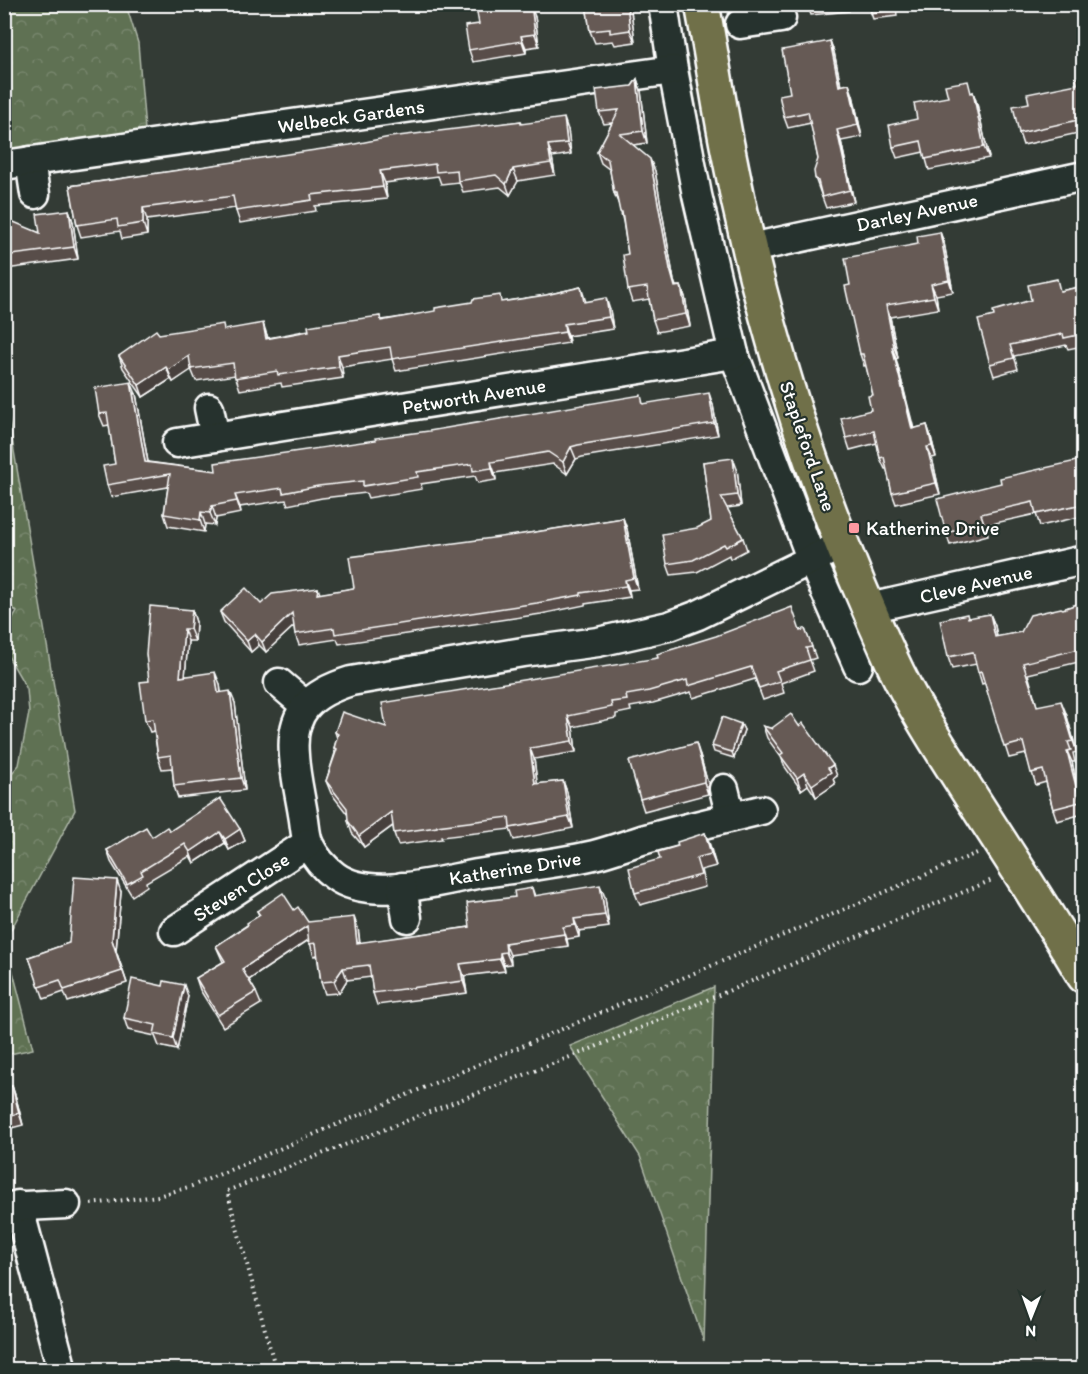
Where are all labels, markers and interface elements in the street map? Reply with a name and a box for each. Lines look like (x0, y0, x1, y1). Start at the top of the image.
street label: Welbeck Gardens (276, 94, 426, 138)
street label: Darley Avenue (854, 187, 980, 237)
street label: Petworth Avenue (400, 373, 548, 419)
street label: Stapleford Lane (774, 378, 842, 514)
place label: Katherine Drive (866, 516, 1000, 540)
marker: Katherine Drive (847, 521, 861, 535)
street label: Cleve Avenue (917, 559, 1035, 609)
street label: Katherine Drive (447, 846, 583, 890)
street label: Steven Close (188, 847, 294, 927)
north arrow (1001, 1287, 1061, 1347)
text: N (1025, 1322, 1036, 1341)

